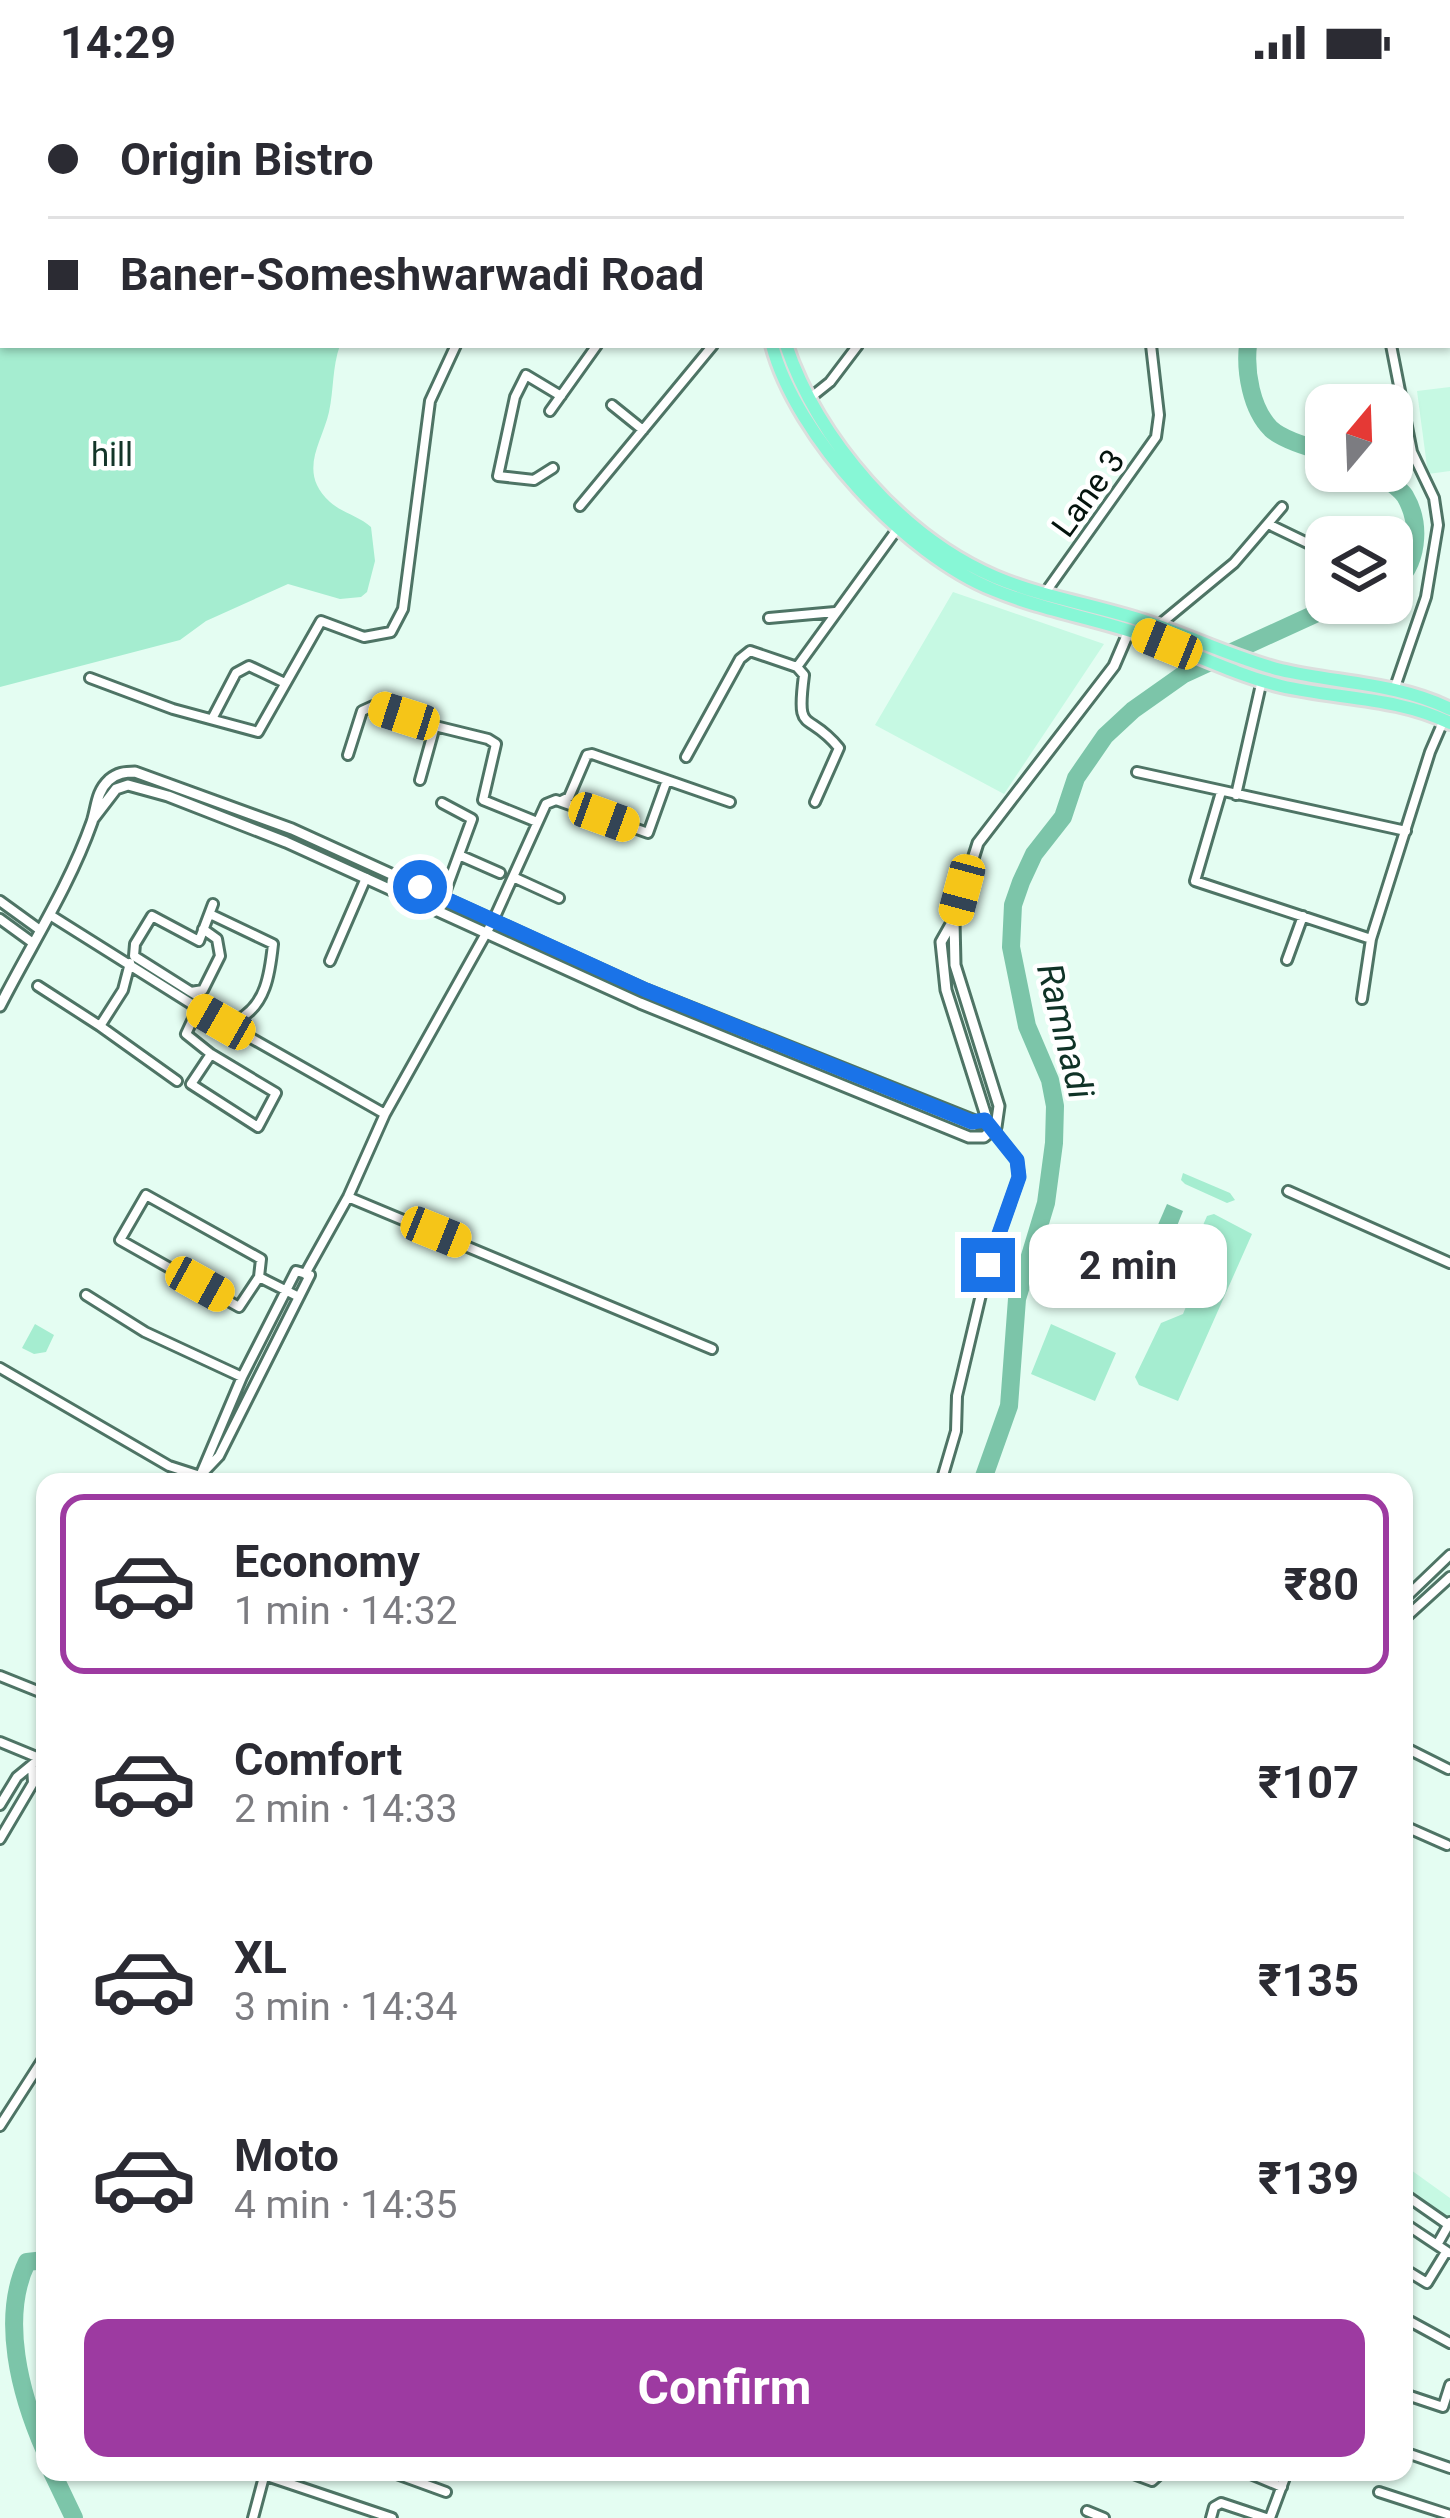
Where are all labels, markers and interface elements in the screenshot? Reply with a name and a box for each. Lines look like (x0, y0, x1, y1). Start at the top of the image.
text: 14:29 (60, 16, 176, 69)
text: Origin Bistro (120, 133, 374, 186)
text: Baner-Someshwarwadi Road (120, 248, 704, 301)
north arrow (1305, 384, 1413, 492)
map controls (1305, 384, 1413, 624)
park label: hill (91, 435, 133, 474)
street label: Lane 3 (1043, 442, 1133, 544)
button: layers (1305, 516, 1413, 624)
car (1127, 614, 1207, 674)
car (364, 688, 444, 744)
car (564, 788, 644, 846)
car (935, 851, 989, 929)
route start (393, 860, 447, 914)
water label: Ramnadi (1028, 959, 1102, 1103)
car (181, 988, 261, 1056)
car (396, 1202, 476, 1262)
callout: 2 min (1030, 1223, 1228, 1307)
route end (961, 1238, 1015, 1292)
text: 2 min (1079, 1243, 1177, 1289)
car (160, 1251, 240, 1317)
icon: car (90, 1530, 198, 1638)
text: Economy (234, 1535, 420, 1588)
text: ₹80 (1284, 1558, 1359, 1611)
text: 1 min · 14:32 (234, 1588, 457, 1634)
icon: car (90, 1728, 198, 1836)
text: Comfort (234, 1733, 402, 1786)
text: ₹107 (1258, 1756, 1359, 1809)
text: 2 min · 14:33 (234, 1786, 457, 1832)
icon: car (90, 1926, 198, 2034)
text: XL (234, 1931, 287, 1984)
text: ₹135 (1258, 1954, 1359, 2007)
text: 3 min · 14:34 (234, 1984, 457, 2030)
icon: car (90, 2124, 198, 2232)
text: Moto (234, 2129, 339, 2182)
text: ₹139 (1258, 2152, 1359, 2205)
text: 4 min · 14:35 (234, 2182, 457, 2228)
button: Confirm (84, 2319, 1365, 2457)

